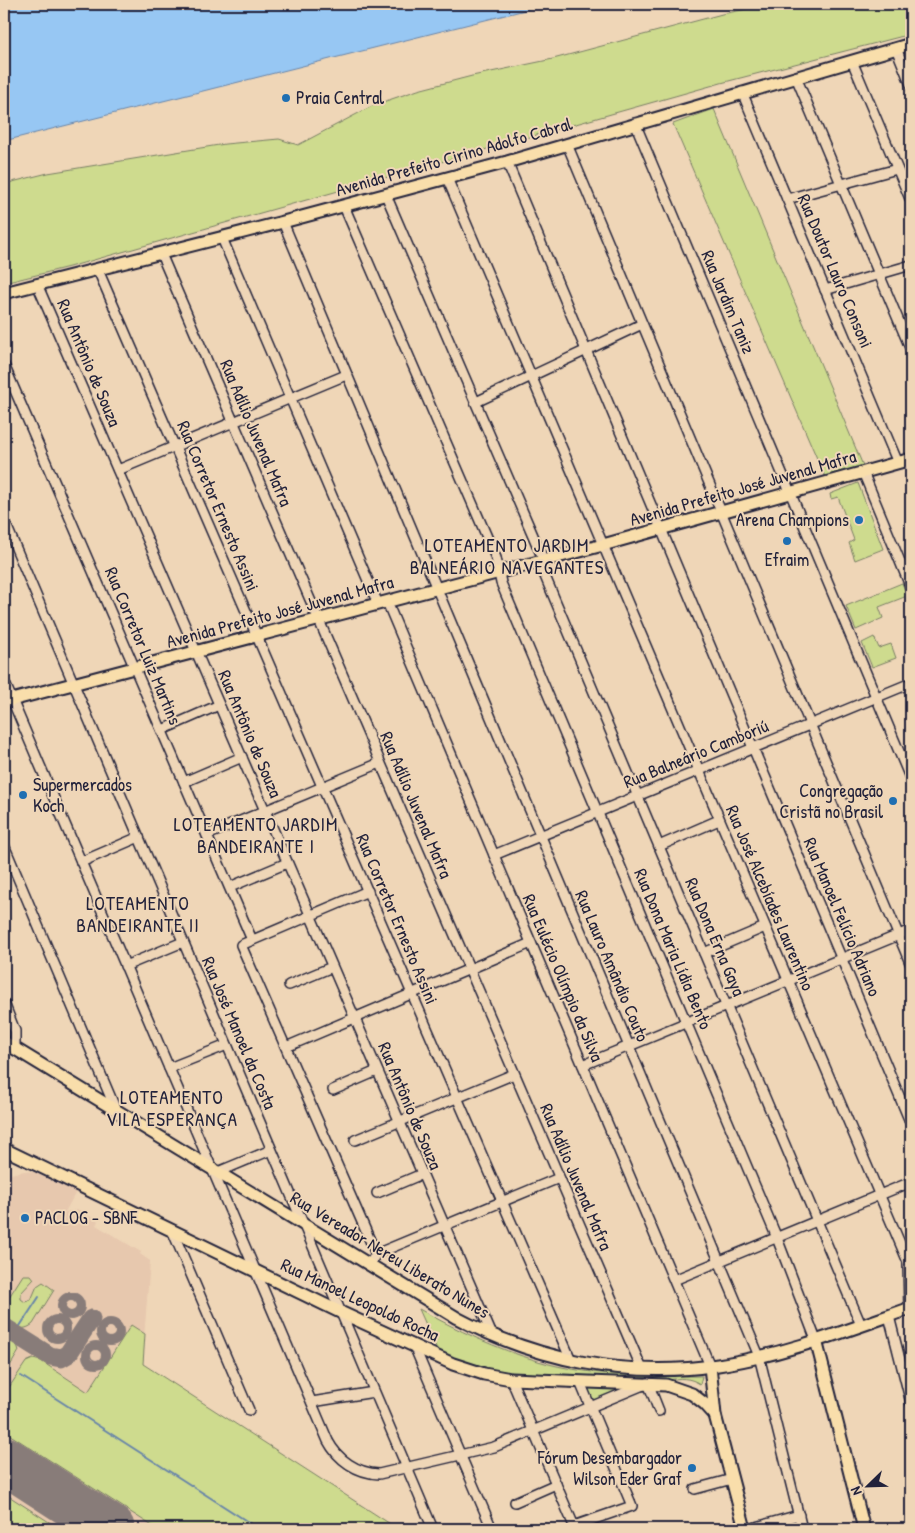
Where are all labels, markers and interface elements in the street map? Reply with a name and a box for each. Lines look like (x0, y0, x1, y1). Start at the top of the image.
place label: Praia Central (296, 85, 384, 110)
marker: Praia Central (280, 92, 292, 104)
street label: Avenida Prefeito Cirino Adolfo Cabral (333, 111, 575, 202)
street label: Rua Doutor Lauro Consoni (792, 190, 879, 352)
street label: Rua Jardim Taniz (695, 246, 762, 358)
street label: Rua Antônio de Souza (51, 295, 128, 430)
street label: Rua Adílio Juvenal Mafra (214, 356, 299, 510)
street label: Rua Corretor Ernesto Assini (171, 417, 266, 595)
street label: Avenida Prefeito José Juvenal Mafra (627, 443, 859, 532)
place label: Arena Champions (736, 507, 849, 532)
marker: Arena Champions (853, 514, 865, 526)
district label: LOTEAMENTO JARDIM BALNEÁRIO NAVEGANTES (410, 532, 604, 580)
marker: Efraim (781, 535, 793, 547)
place label: Efraim (765, 547, 809, 572)
street label: Rua Corretor Luiz Martins (99, 563, 188, 729)
street label: Avenida Prefeito José Juvenal Mafra (164, 569, 396, 654)
street label: Rua Antônio de Souza (212, 666, 289, 801)
street label: Rua Balneário Camboriú (620, 713, 772, 794)
street label: Rua Adílio Juvenal Mafra (374, 728, 459, 882)
place label: Supermercados Koch (33, 772, 132, 818)
place label: Congregação Cristã no Brasil (779, 778, 883, 824)
marker: Supermercados Koch (17, 789, 29, 801)
marker: Congregação Cristã no Brasil (887, 795, 899, 807)
street label: Rua José Alcebíades Laurentino (720, 801, 821, 994)
district label: LOTEAMENTO JARDIM BANDEIRANTE I (174, 811, 338, 859)
street label: Rua Corretor Ernesto Assini (350, 830, 445, 1008)
street label: Rua Manoel Felício Adriano (798, 834, 887, 1000)
street label: Rua Dona Maria Lídia Bento (628, 865, 719, 1033)
street label: Rua Dona Erna Gaya (679, 874, 752, 1000)
street label: Rua Lauro Amândio Couto (569, 886, 656, 1045)
district label: LOTEAMENTO BANDEIRANTE II (76, 890, 200, 938)
street label: Rua Eulécio Olímpio da Silva (517, 890, 610, 1065)
street label: Rua José Manoel da Costa (196, 953, 283, 1113)
street label: Rua Antônio de Souza (372, 1038, 449, 1173)
district label: LOTEAMENTO VILA ESPERANÇA (106, 1084, 238, 1132)
street label: Rua Adílio Juvenal Mafra (534, 1100, 619, 1254)
street label: Rua Vereador Nereu Liberato Nunes (286, 1185, 495, 1324)
place label: PACLOG - SBNF (35, 1205, 138, 1230)
marker: PACLOG - SBNF (19, 1212, 31, 1224)
street label: Rua Manoel Leopoldo Rocha (277, 1252, 443, 1347)
place label: Fórum Desembargador Wilson Eder Graf (537, 1445, 683, 1491)
north arrow (842, 1460, 892, 1510)
marker: Fórum Desembargador Wilson Eder Graf (686, 1462, 698, 1474)
text: N (845, 1484, 866, 1498)

